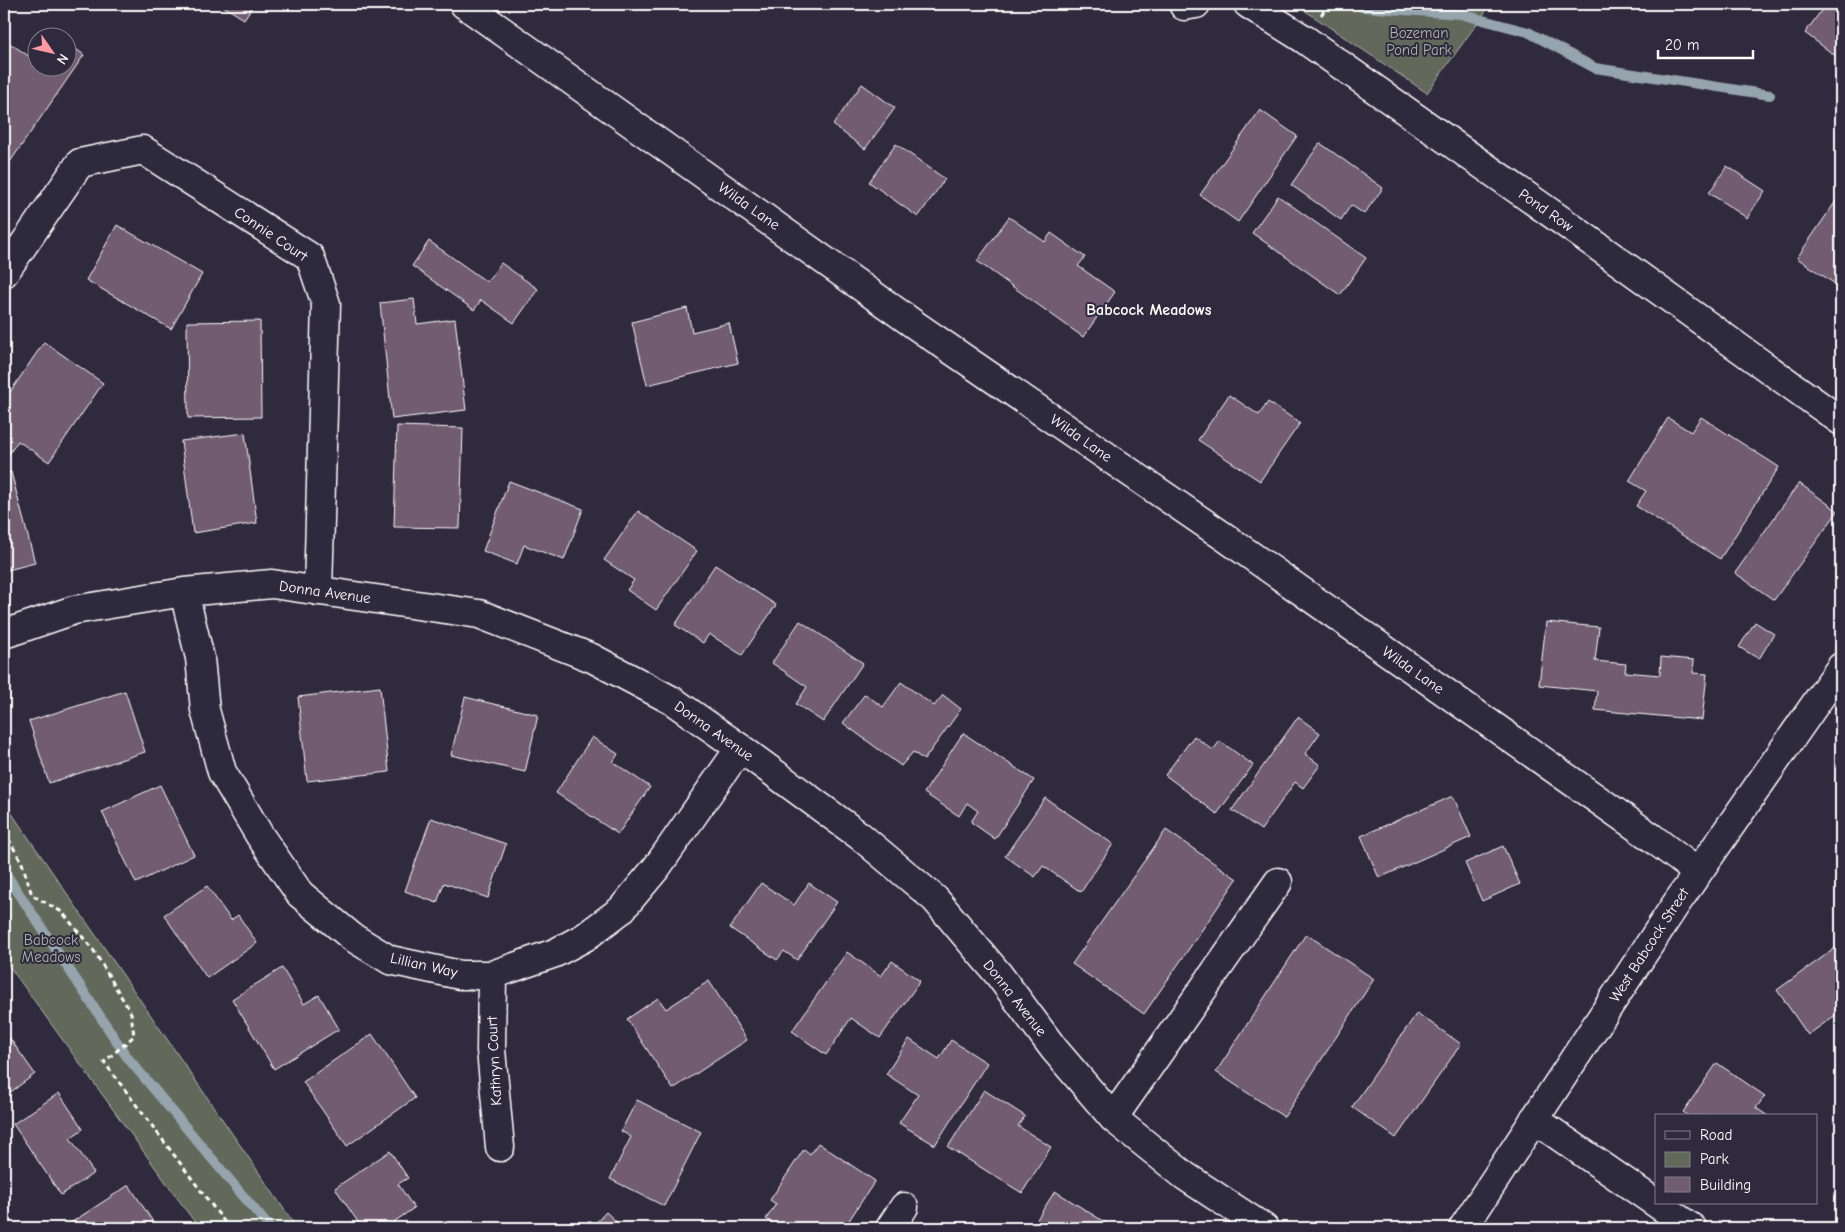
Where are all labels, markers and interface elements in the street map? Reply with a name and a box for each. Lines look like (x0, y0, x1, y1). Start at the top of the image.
park label: Bozeman Pond Park (1386, 24, 1453, 59)
north arrow (28, 28, 78, 78)
scale bar (1658, 28, 1752, 60)
text: 20 m (1665, 36, 1699, 54)
text: N (53, 50, 72, 68)
street label: Wilda Lane (715, 178, 784, 234)
street label: Pond Row (1515, 185, 1577, 235)
street label: Connie Court (231, 203, 312, 266)
district label: Babcock Meadows (1086, 301, 1212, 319)
street label: Wilda Lane (1047, 410, 1116, 466)
street label: Donna Avenue (278, 577, 372, 607)
street label: Wilda Lane (1379, 642, 1448, 698)
street label: Donna Avenue (671, 697, 757, 765)
street label: West Babcock Street (1605, 884, 1693, 1005)
park label: Babcock Meadows (22, 931, 80, 966)
street label: Lillian Way (389, 949, 460, 982)
street label: Donna Avenue (979, 956, 1051, 1040)
street label: Kathryn Court (483, 1015, 505, 1106)
legend (1655, 1114, 1818, 1204)
text: Road (1700, 1126, 1732, 1144)
text: Park (1700, 1150, 1729, 1168)
text: Building (1700, 1176, 1751, 1194)

